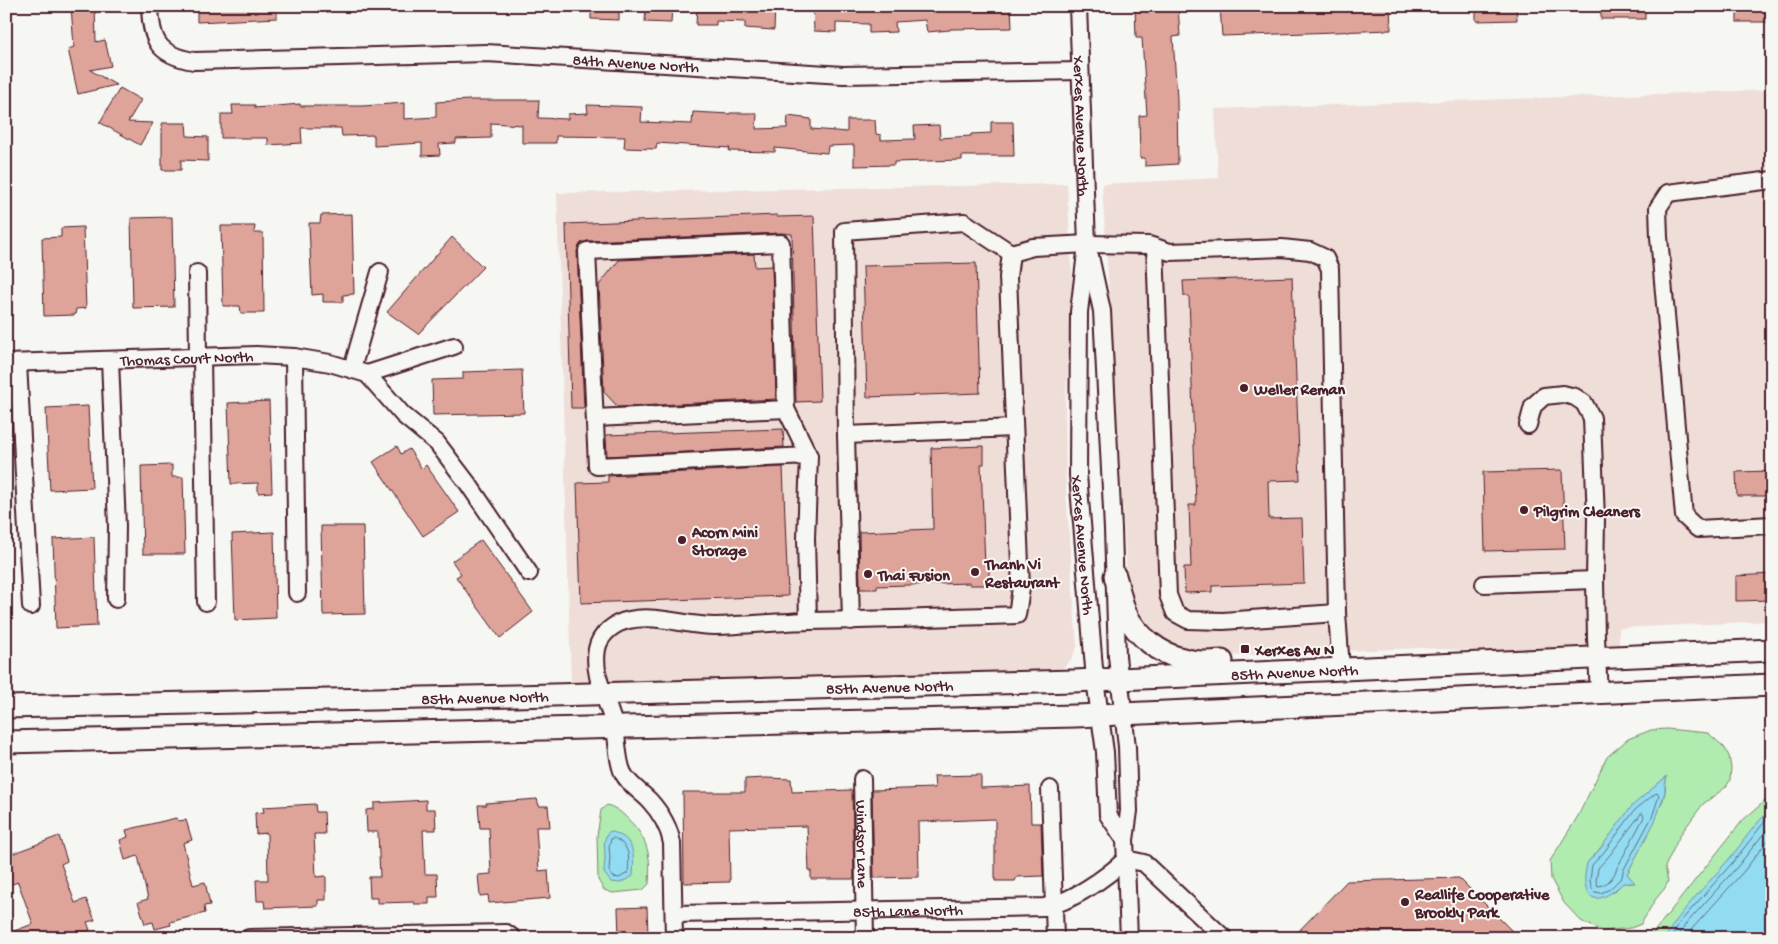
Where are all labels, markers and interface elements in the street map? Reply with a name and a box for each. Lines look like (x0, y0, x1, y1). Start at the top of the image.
street label: 84th Avenue North (572, 52, 700, 79)
street label: Xerxes Avenue North (1067, 55, 1091, 197)
street label: Thomas Court North (119, 349, 254, 372)
marker: Weller Reman (1238, 382, 1250, 394)
place label: Weller Reman (1253, 382, 1346, 401)
street label: Xerxes Avenue North (1065, 474, 1096, 617)
marker: Pilgrim Cleaners (1518, 504, 1530, 516)
place label: Pilgrim Cleaners (1533, 504, 1641, 523)
place label: Acorn Mini Storage (691, 525, 758, 562)
marker: Acorn Mini Storage (676, 534, 688, 546)
place label: Thanh Vi Restaurant (983, 557, 1061, 594)
marker: Thanh Vi Restaurant (969, 566, 981, 578)
marker: Thai Fusion (862, 568, 874, 580)
place label: Thai Fusion (876, 568, 950, 587)
marker: Xerxes Av N (1239, 643, 1251, 655)
place label: Xerxes Av N (1254, 643, 1335, 662)
street label: 85th Avenue North (1230, 662, 1359, 687)
street label: 85th Avenue North (826, 678, 954, 701)
street label: 85th Avenue North (421, 689, 549, 711)
street label: Windsor Lane (849, 800, 870, 889)
place label: Reallife Cooperative Brookly Park (1414, 886, 1550, 924)
marker: Reallife Cooperative Brookly Park (1399, 896, 1411, 908)
street label: 85th Lane North (853, 903, 964, 924)

